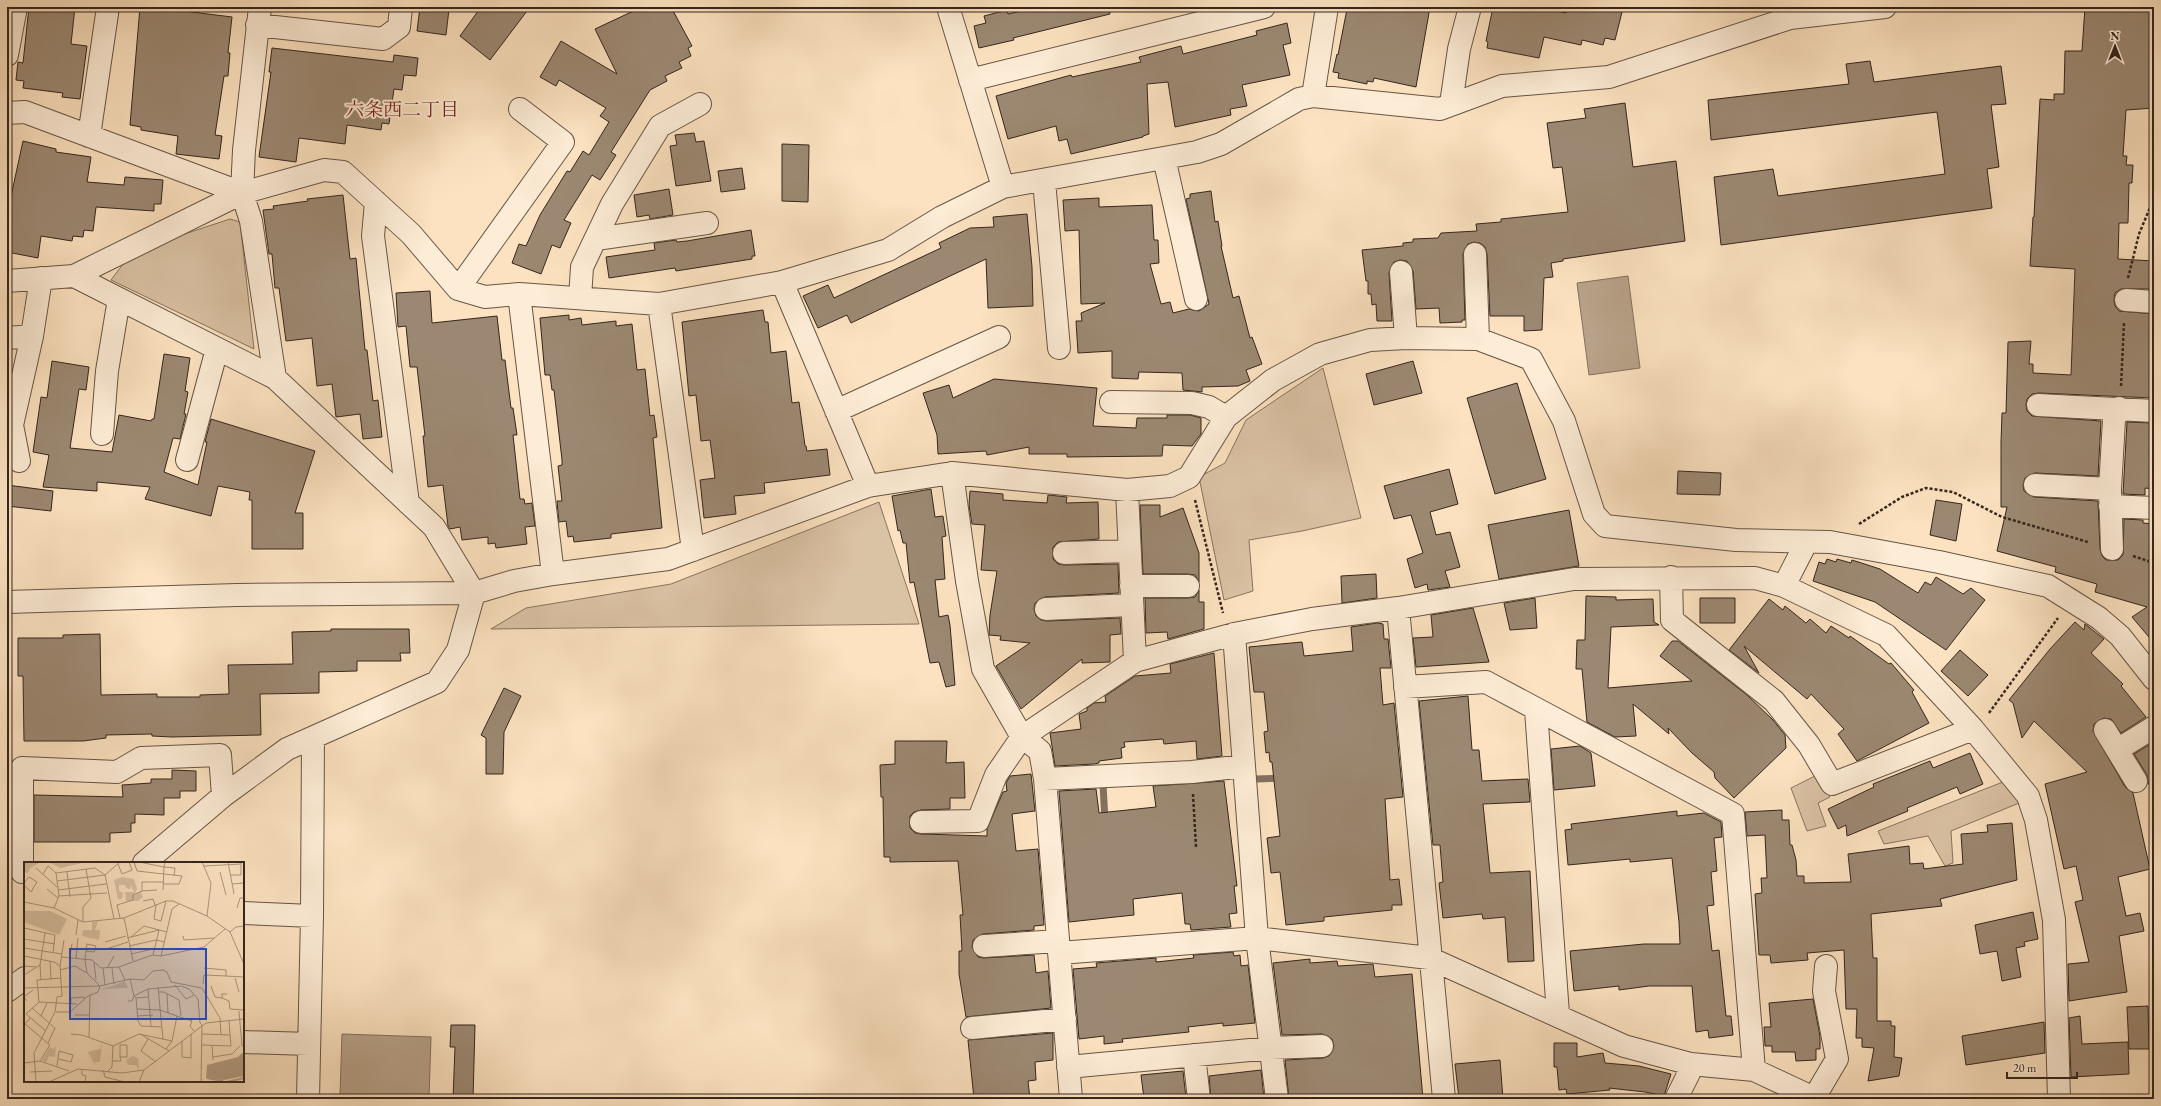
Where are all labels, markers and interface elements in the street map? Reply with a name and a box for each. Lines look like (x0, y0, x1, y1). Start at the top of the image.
north arrow (2095, 26, 2135, 66)
text: N (2111, 29, 2120, 43)
district label: 六条西二丁目 (345, 97, 459, 122)
inset map (24, 862, 244, 1082)
scale bar (2007, 1054, 2077, 1080)
text: 20 m (2013, 1060, 2037, 1076)

